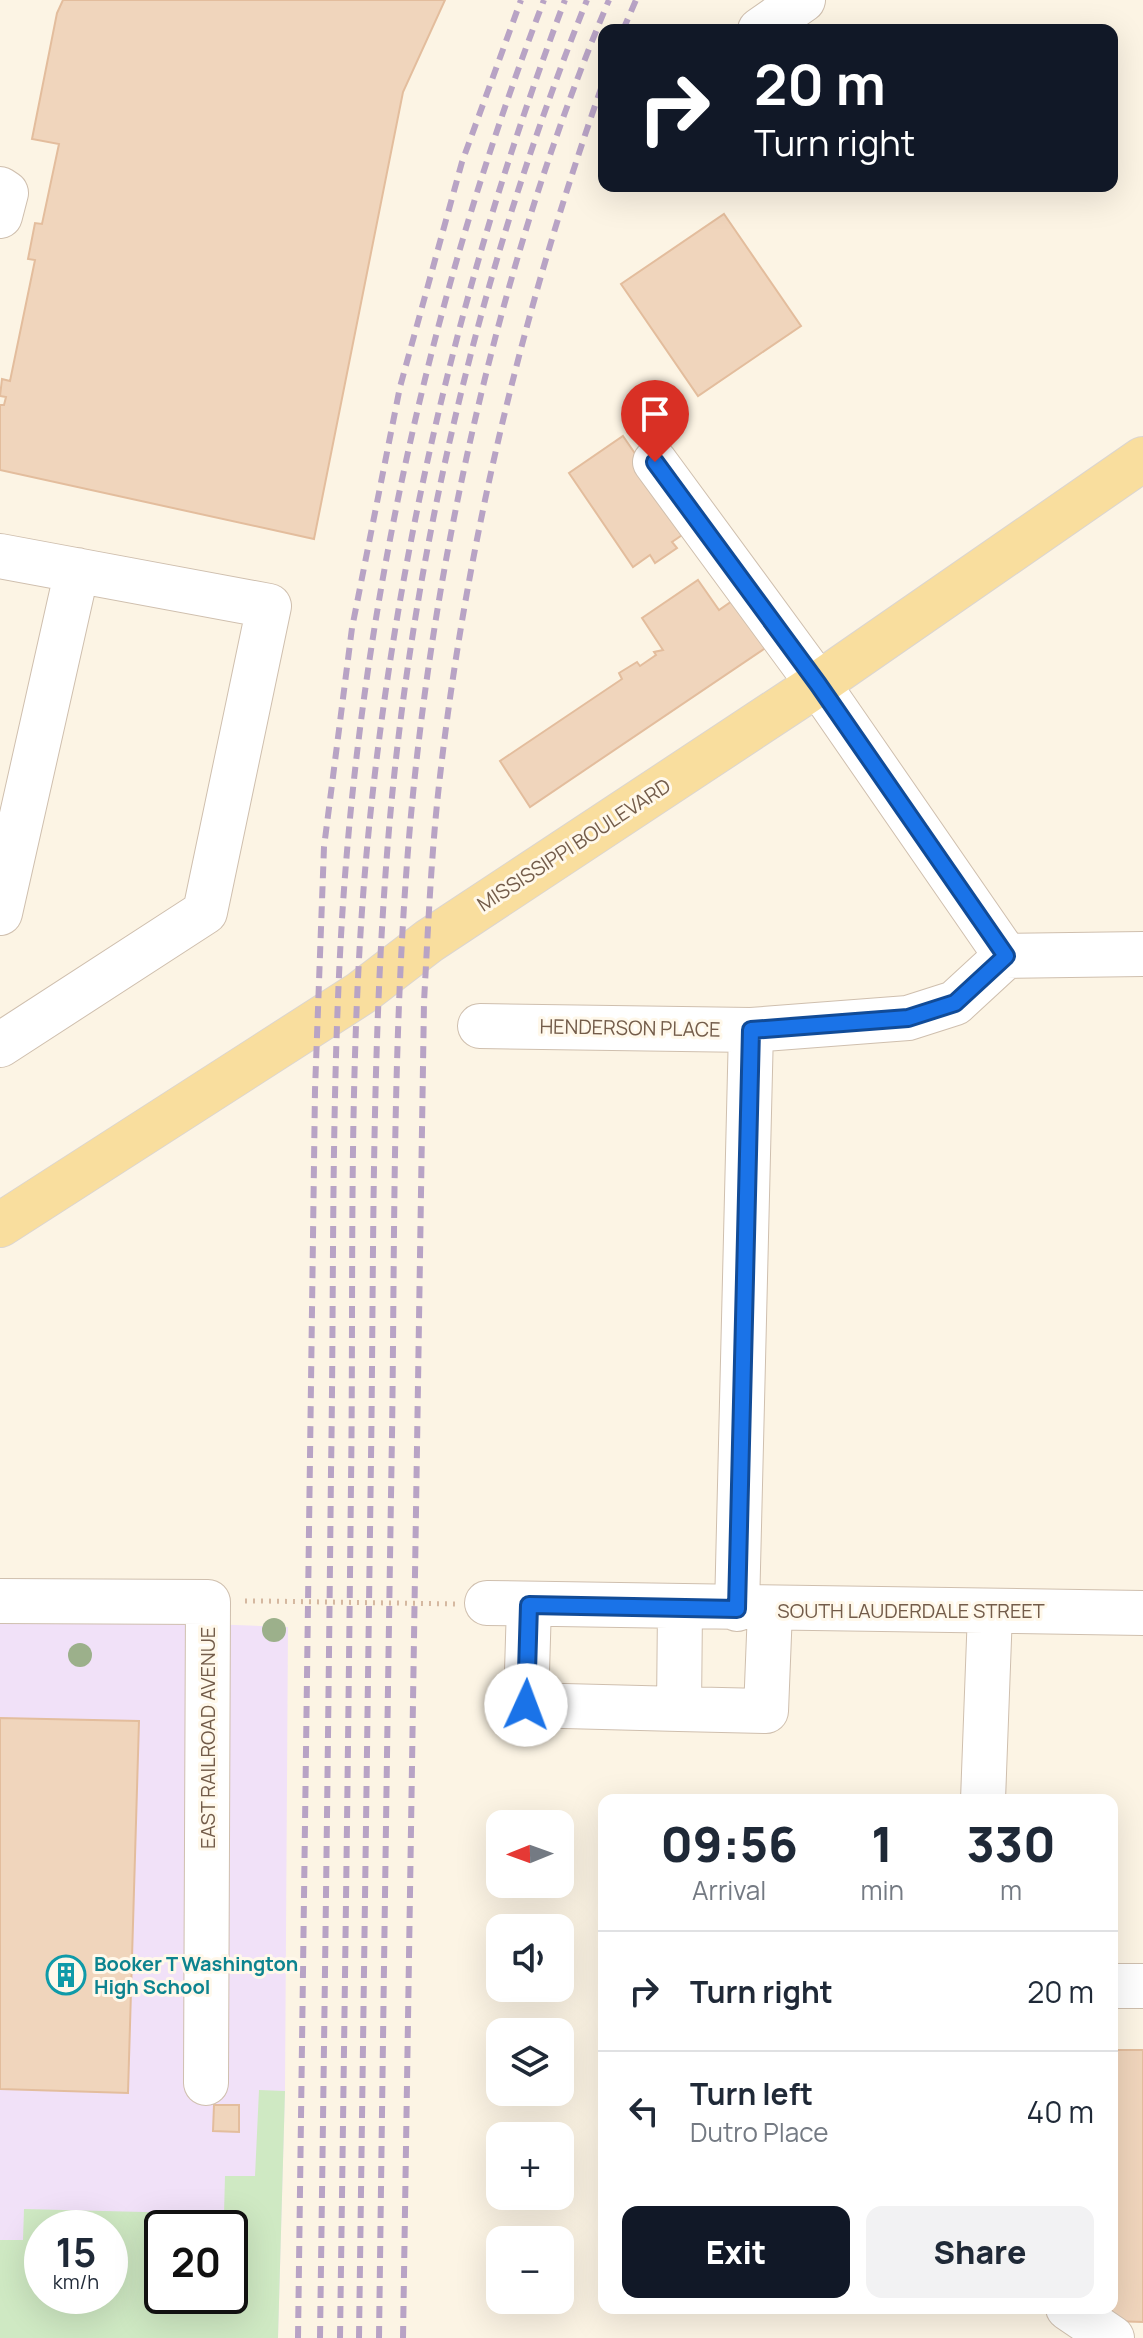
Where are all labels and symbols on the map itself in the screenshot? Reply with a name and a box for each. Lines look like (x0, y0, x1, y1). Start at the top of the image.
pin (621, 380, 689, 462)
street label: MISSISSIPPI BOULEVARD (472, 772, 676, 917)
street label: HENDERSON PLACE (539, 1012, 721, 1043)
street label: SOUTH LAUDERDALE STREET (777, 1597, 1045, 1624)
street label: EAST RAILROAD AVENUE (194, 1627, 221, 1849)
position arrow (484, 1663, 568, 1747)
north arrow (486, 1810, 574, 1898)
place label: Booker T Washington High School (94, 1950, 298, 2000)
building icon: Booker T Washington High School (45, 1954, 87, 1996)
speed limit sign: 20 (144, 2210, 248, 2314)

